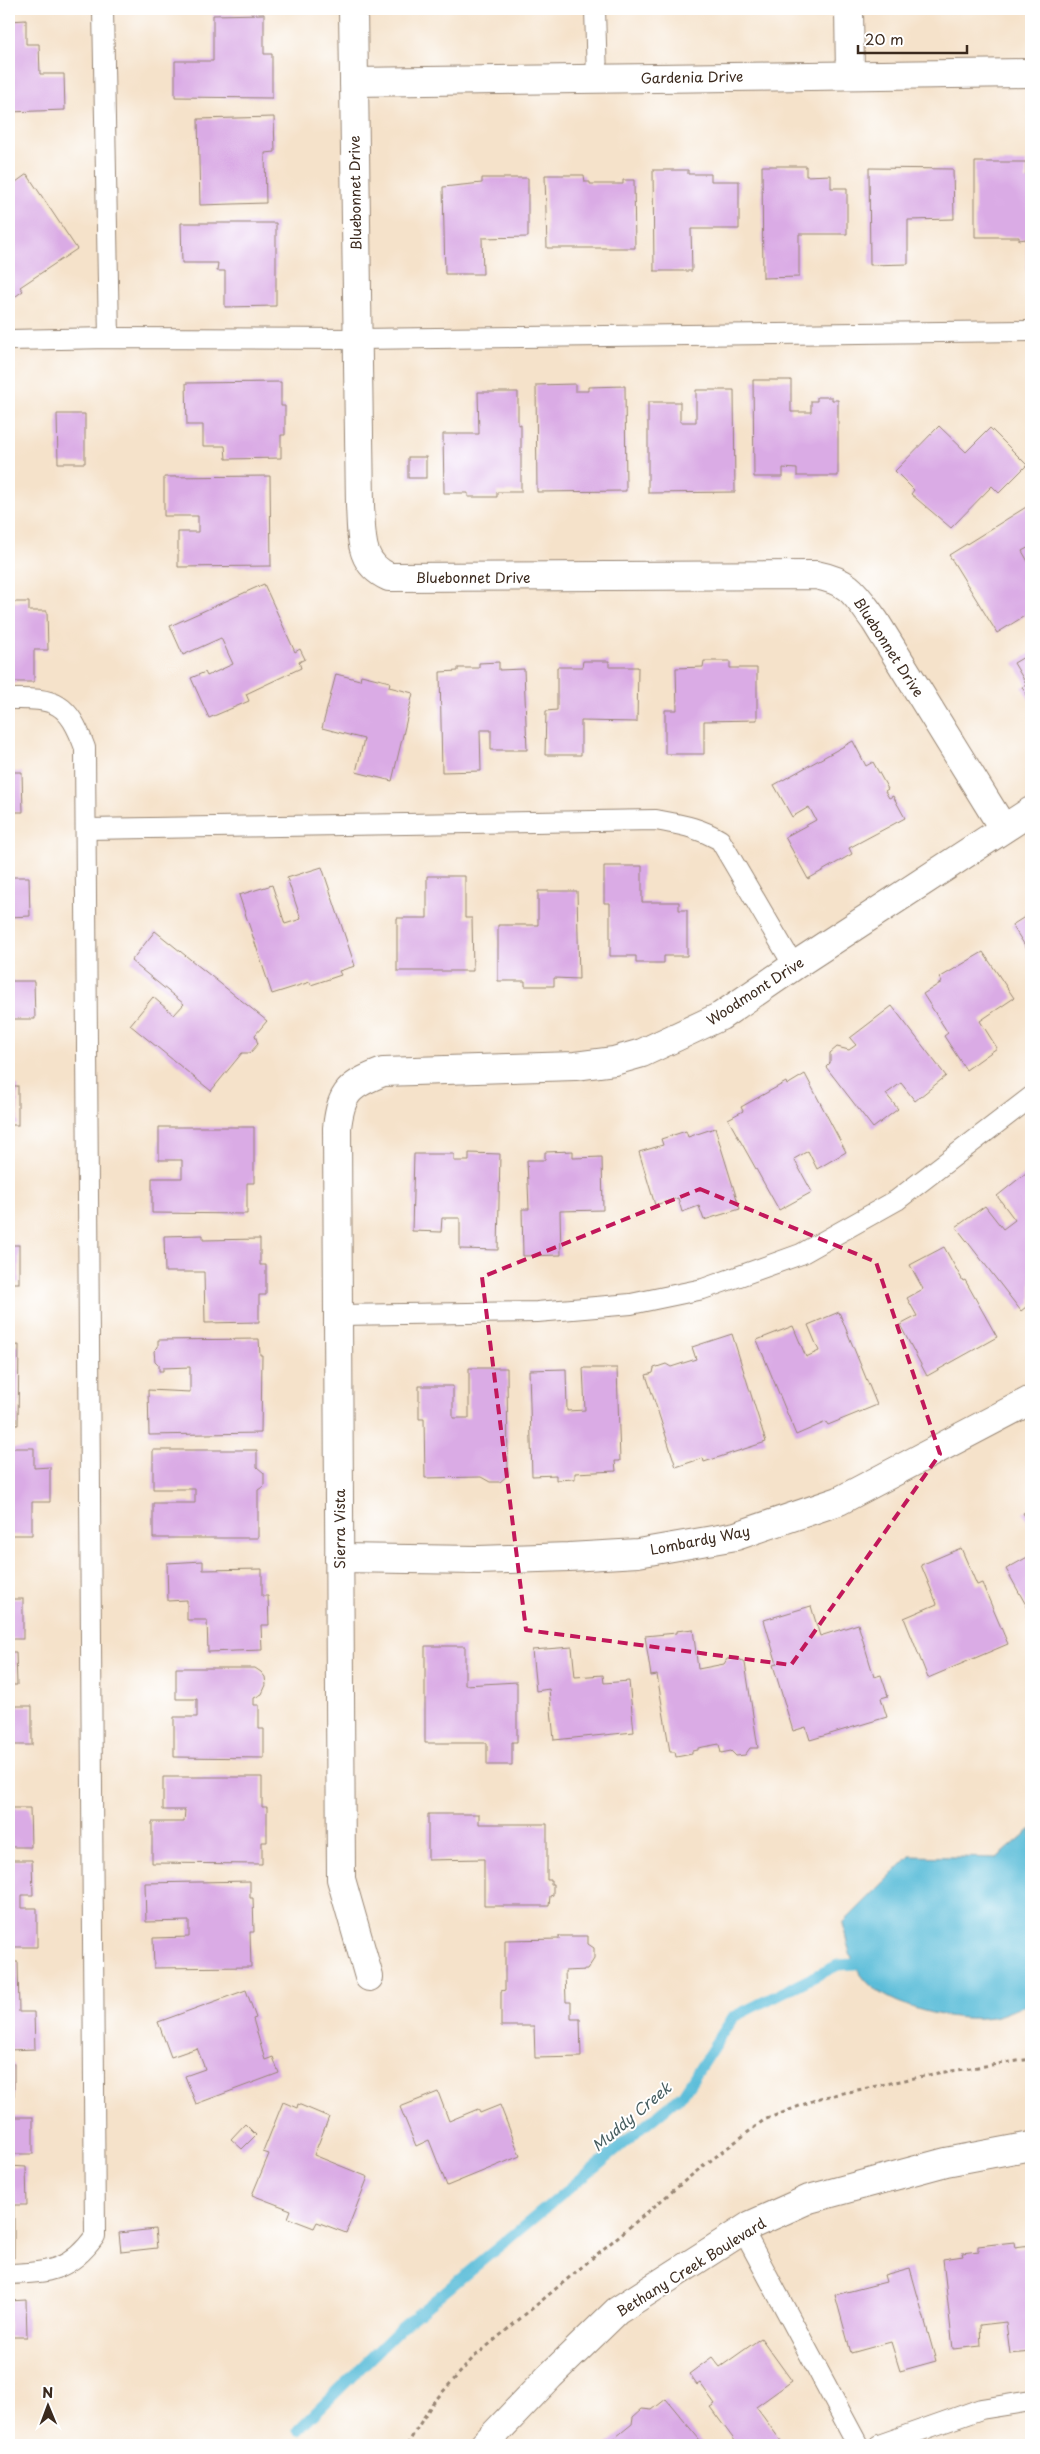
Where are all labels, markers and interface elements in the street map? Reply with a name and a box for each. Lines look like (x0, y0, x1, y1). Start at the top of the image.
scale bar (858, 22, 966, 54)
text: 20 m (865, 27, 904, 50)
street label: Gardenia Drive (640, 66, 744, 88)
street label: Bluebonnet Drive (343, 135, 367, 251)
street label: Bluebonnet Drive (416, 567, 530, 588)
street label: Bluebonnet Drive (849, 593, 929, 701)
street label: Woodmont Drive (702, 952, 808, 1030)
street label: Sierra Vista (329, 1489, 350, 1569)
street label: Lombardy Way (648, 1520, 752, 1560)
water label: Muddy Creek (586, 2075, 676, 2156)
street label: Bethany Creek Boulevard (612, 2212, 770, 2322)
north arrow (22, 2382, 72, 2432)
text: N (42, 2382, 53, 2403)

